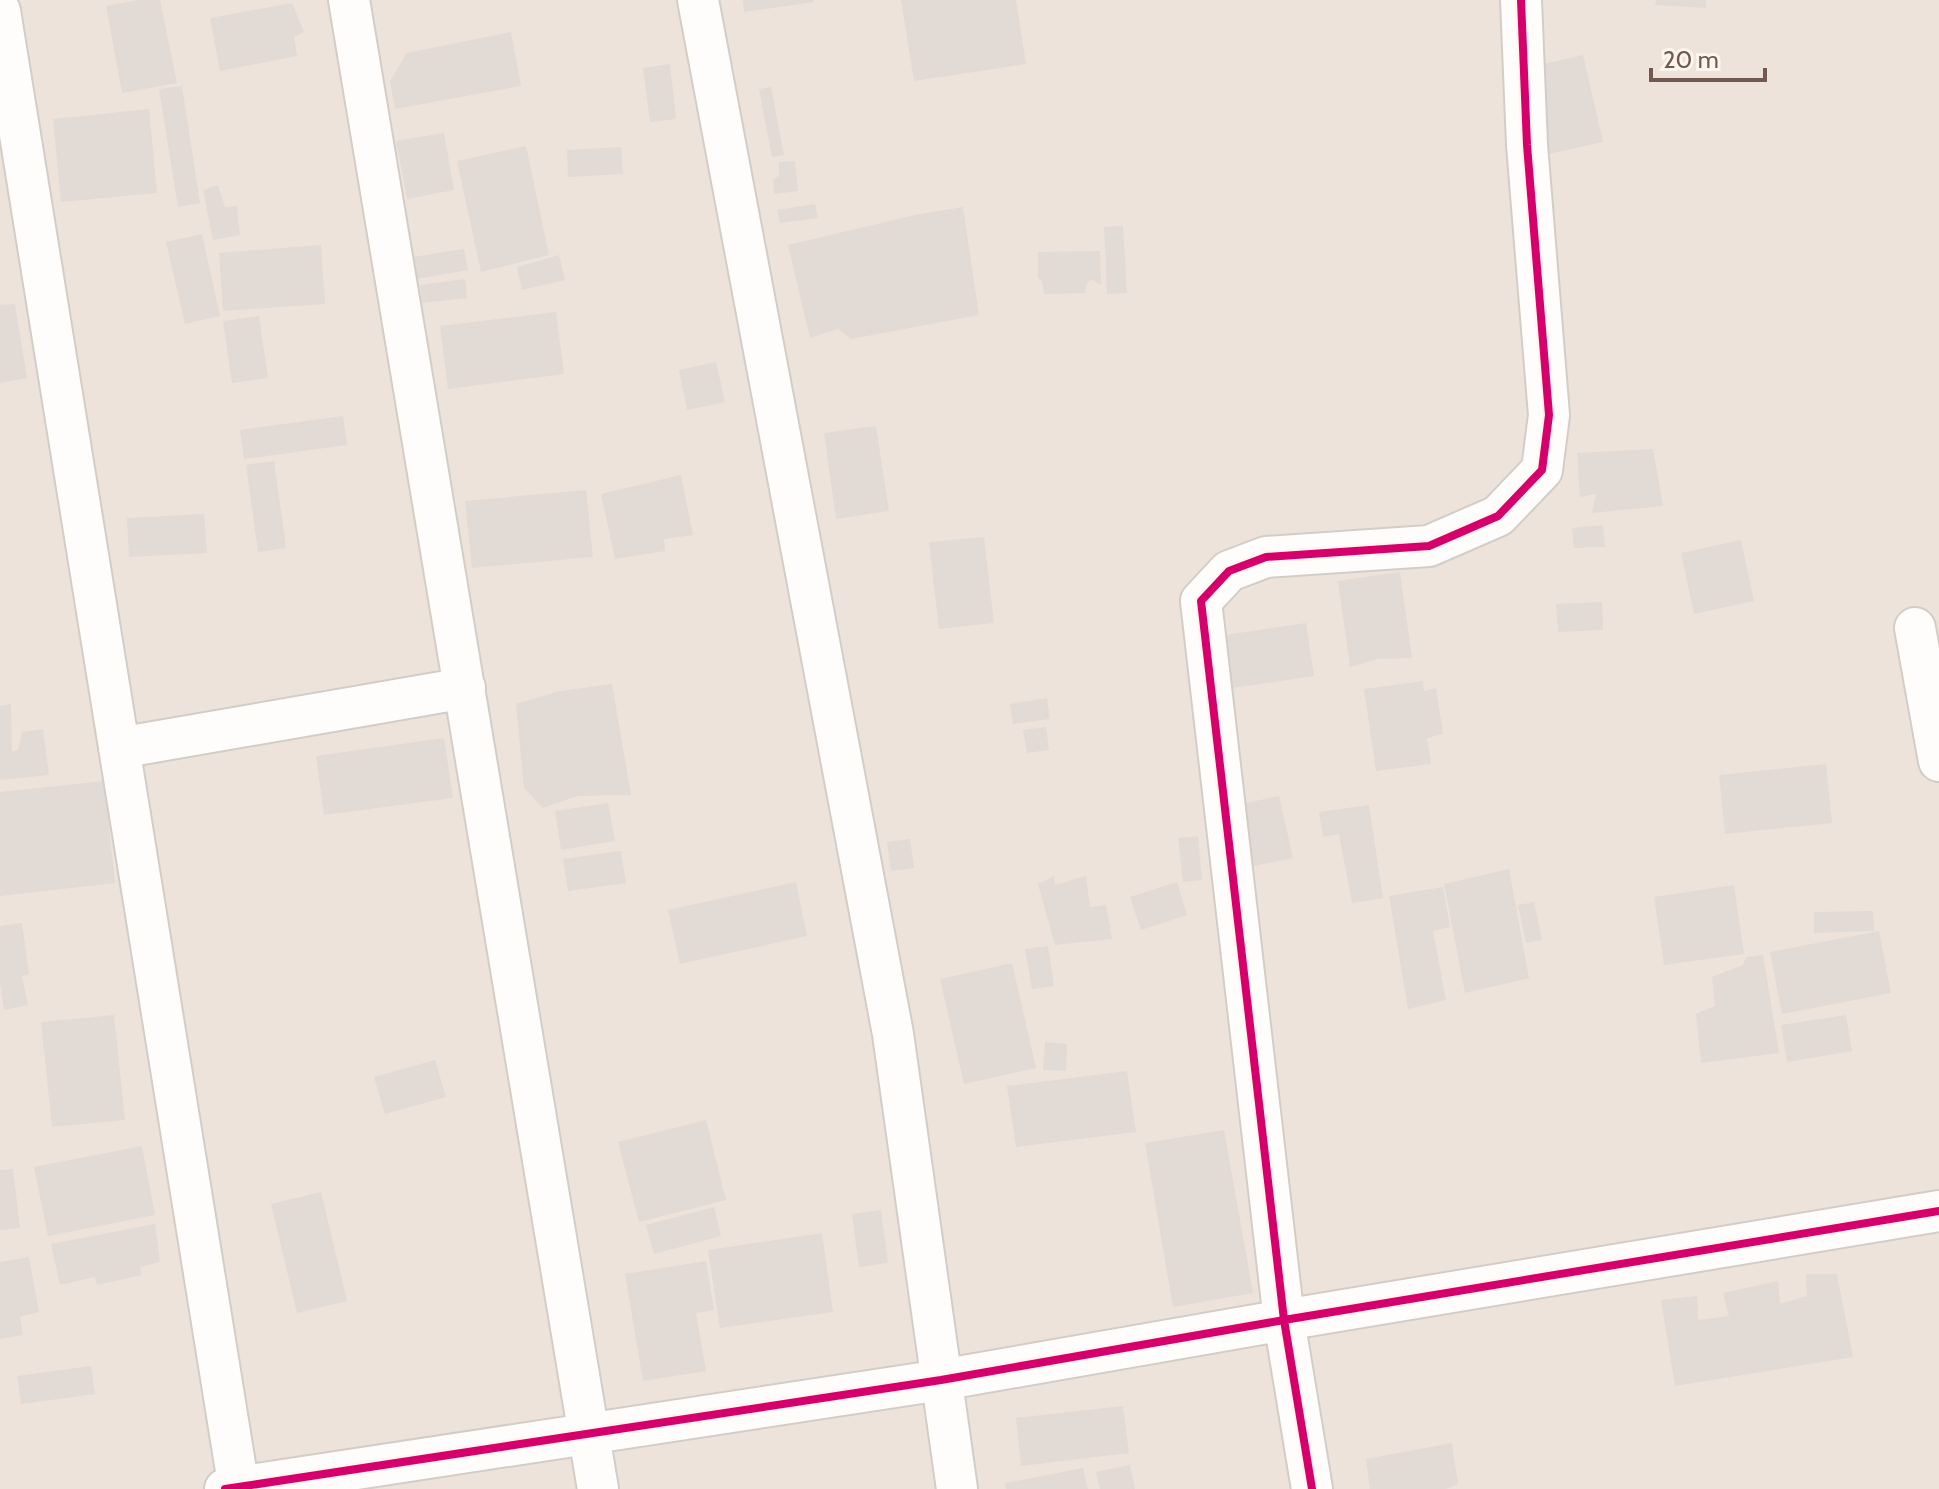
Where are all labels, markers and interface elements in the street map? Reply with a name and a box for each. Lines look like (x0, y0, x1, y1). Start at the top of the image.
scale bar (1651, 32, 1765, 82)
text: 20 m (1663, 45, 1719, 74)

